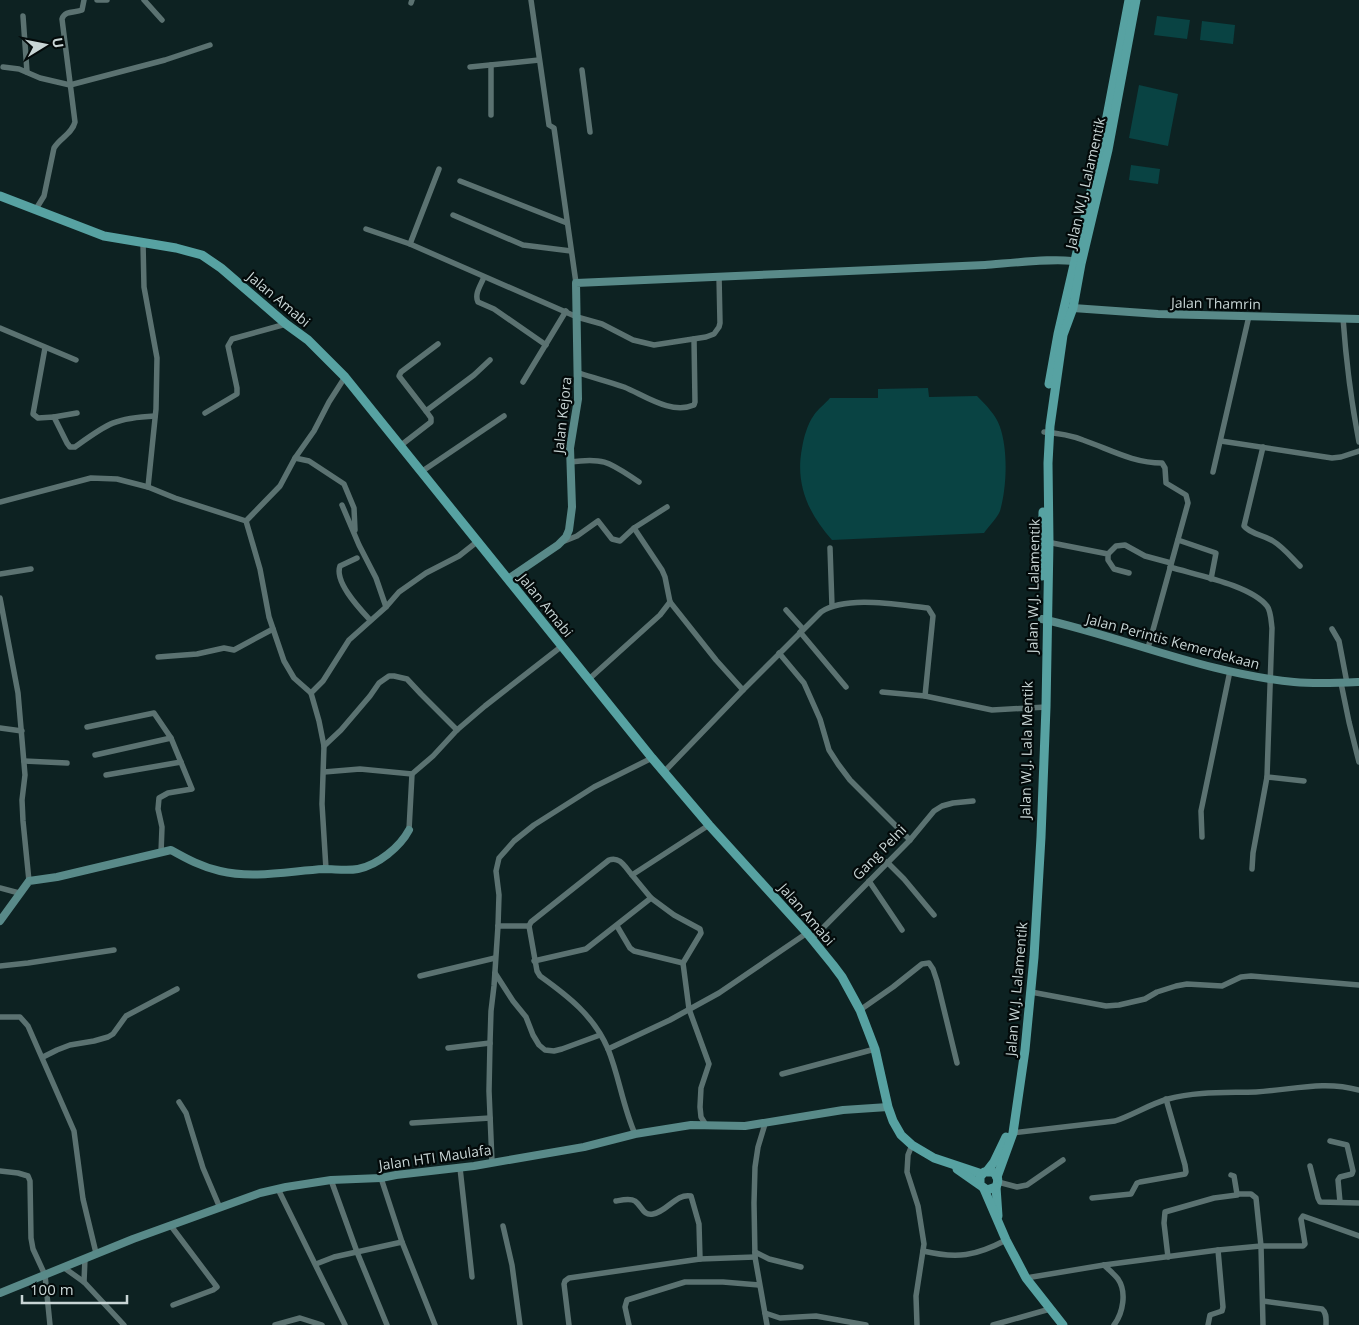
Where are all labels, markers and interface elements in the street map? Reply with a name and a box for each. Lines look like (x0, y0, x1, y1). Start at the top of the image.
north arrow (20, 20, 70, 70)
text: U (48, 36, 69, 50)
street label: Jalan W.J. Lalamentik (1060, 115, 1110, 253)
street label: Jalan Amabi (242, 266, 315, 331)
street label: Jalan Thamrin (1169, 293, 1261, 313)
street label: Jalan Kejora (548, 376, 575, 456)
street label: Jalan W.J. Lalamentik (1022, 518, 1044, 655)
street label: Jalan Amabi (513, 568, 578, 641)
street label: Jalan Perintis Kemerdekaan (1082, 608, 1262, 673)
street label: Jalan W.J. Lala Mentik (1015, 680, 1037, 821)
street label: Gang Pelni (848, 820, 910, 884)
street label: Jalan Amabi (773, 877, 839, 949)
street label: Jalan W.J. Lalamentik (1001, 921, 1031, 1059)
street label: Jalan HTI Maulafa (376, 1140, 492, 1175)
scale bar (22, 1272, 128, 1304)
text: 100 m (30, 1279, 74, 1299)

